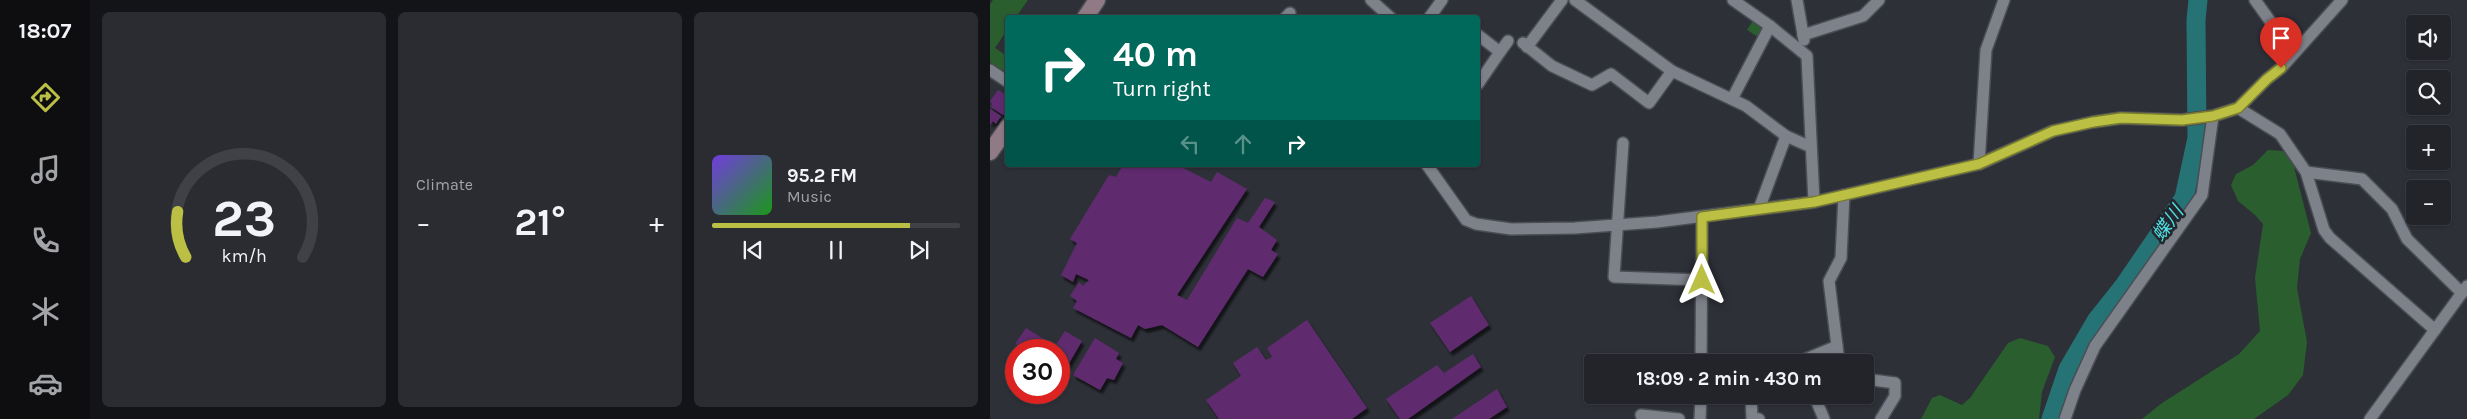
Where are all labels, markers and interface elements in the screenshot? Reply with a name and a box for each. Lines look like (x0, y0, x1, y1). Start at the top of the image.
map controls (2406, 15, 2451, 225)
button: sound (2406, 15, 2451, 60)
pin (2260, 17, 2302, 68)
text: 18:07 (19, 18, 71, 44)
icon: arrive (2267, 24, 2295, 52)
text: 40 m (1113, 34, 1198, 75)
icon: right (1030, 35, 1095, 100)
button: search (2406, 70, 2451, 115)
text: Turn right (1113, 76, 1211, 102)
icon: directions (28, 80, 63, 115)
button: + (2406, 125, 2451, 170)
icon: left (1176, 130, 1204, 158)
icon: ahead (1229, 130, 1257, 158)
icon: right (1282, 130, 1310, 158)
icon: music (28, 152, 63, 187)
text: 95.2 FM (787, 165, 857, 187)
text: Climate (416, 175, 473, 194)
button: − (2406, 180, 2451, 225)
text: Music (787, 187, 832, 206)
text: 23 (212, 188, 276, 249)
text: 21° (514, 200, 566, 245)
water label: 蝶川 (2148, 200, 2189, 245)
text: − (416, 206, 431, 239)
text: + (649, 206, 664, 239)
icon: phone (28, 223, 63, 258)
icon: previous (739, 236, 767, 264)
icon: pause (822, 236, 850, 264)
icon: next (905, 236, 933, 264)
text: km/h (221, 246, 267, 267)
position arrow (1675, 253, 1727, 305)
icon: climate (28, 294, 63, 329)
speed limit sign: 30 (1005, 339, 1070, 404)
icon: car (28, 366, 63, 401)
text: 18:09 · 2 min · 430 m (1636, 368, 1822, 390)

